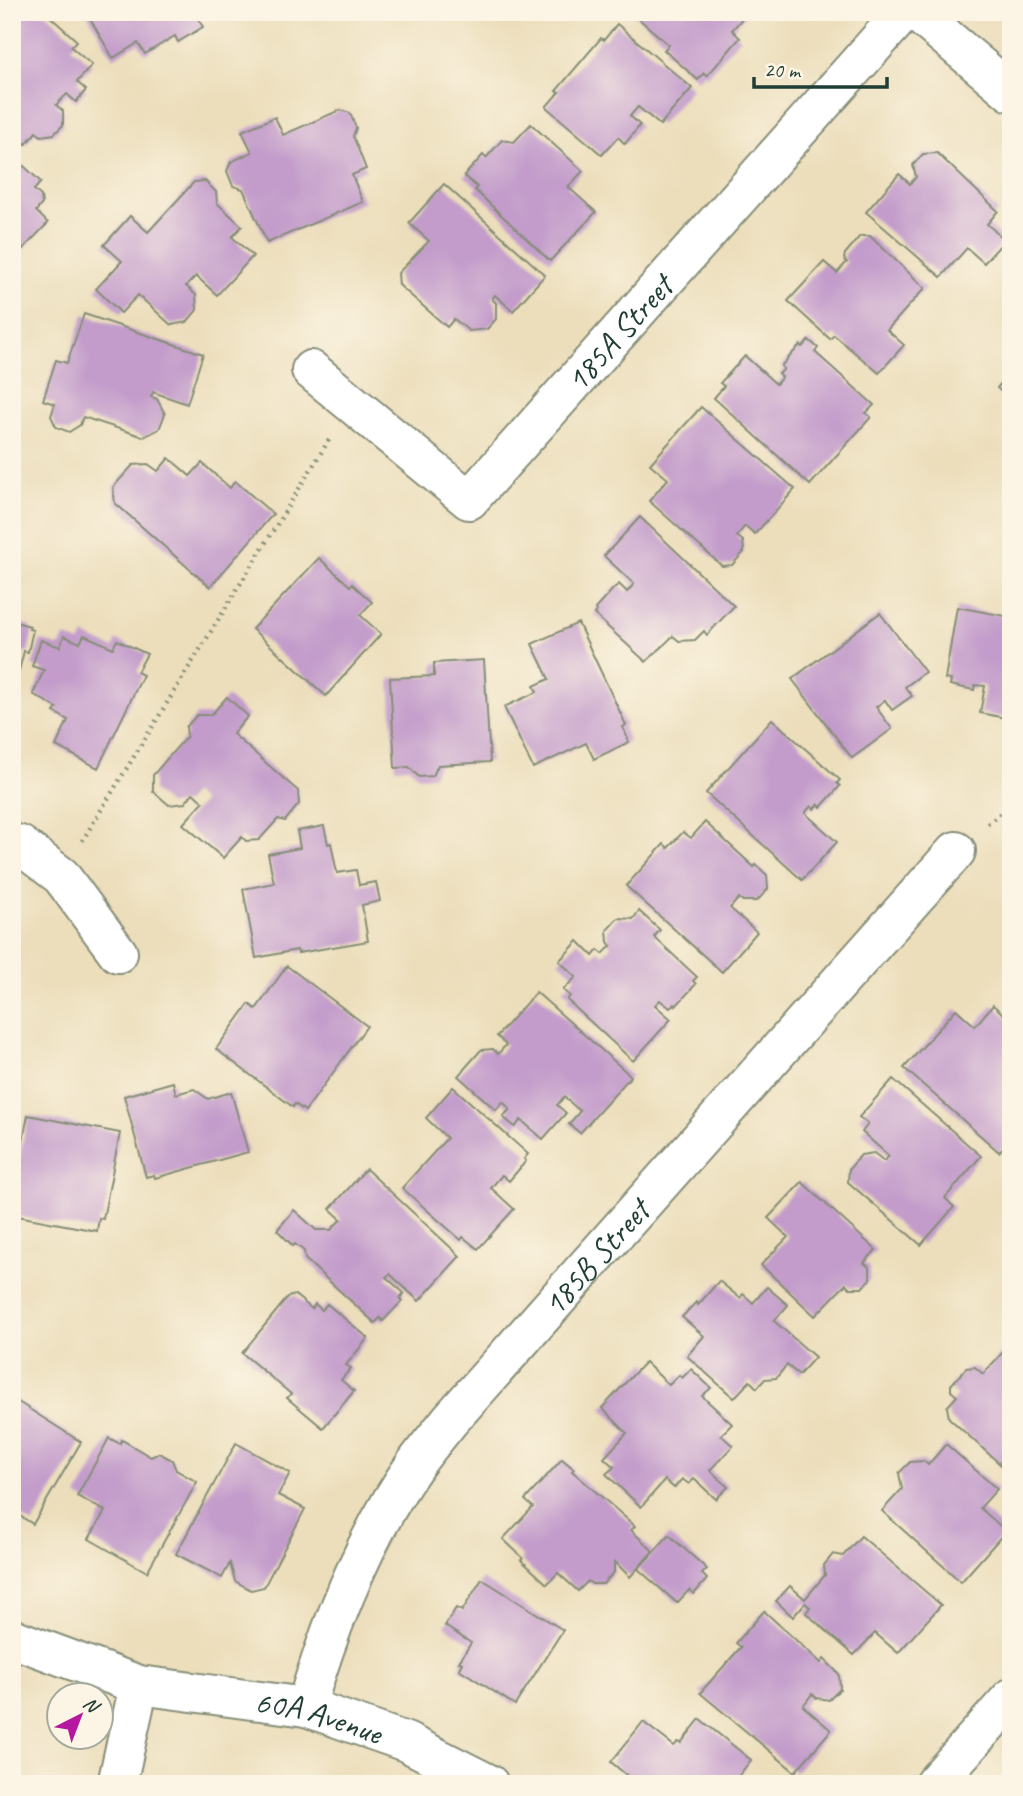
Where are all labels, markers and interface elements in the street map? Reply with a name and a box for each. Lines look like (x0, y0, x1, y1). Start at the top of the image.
scale bar (754, 46, 886, 90)
text: 20 m (764, 57, 802, 83)
street label: 185A Street (556, 263, 684, 400)
street label: 185B Street (533, 1188, 661, 1324)
north arrow (46, 1680, 116, 1750)
street label: 60A Avenue (253, 1681, 390, 1755)
text: N (78, 1691, 106, 1719)

